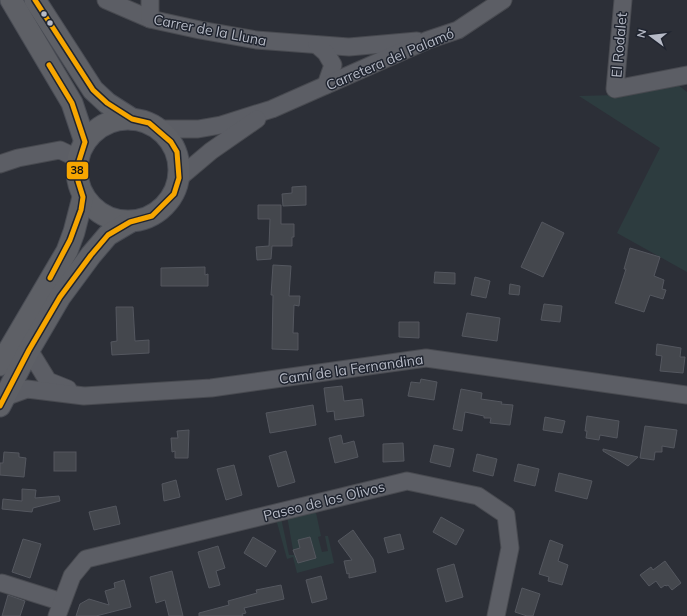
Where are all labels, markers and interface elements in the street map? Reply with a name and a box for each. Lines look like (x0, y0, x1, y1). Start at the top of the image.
unlabelled marker (39, 9, 49, 19)
street label: Carrer de la Lluna (152, 10, 268, 50)
street label: El Rodalet (607, 12, 631, 78)
north arrow (631, 16, 671, 56)
unlabelled marker (45, 18, 55, 28)
street label: Carretera del Palamó (323, 24, 457, 94)
text: N (634, 28, 649, 39)
line badge: 38 (66, 161, 89, 180)
text: 38 (70, 163, 84, 177)
street label: Camí de la Fernandina (278, 350, 424, 388)
street label: Paseo de los Olivos (261, 477, 387, 525)

